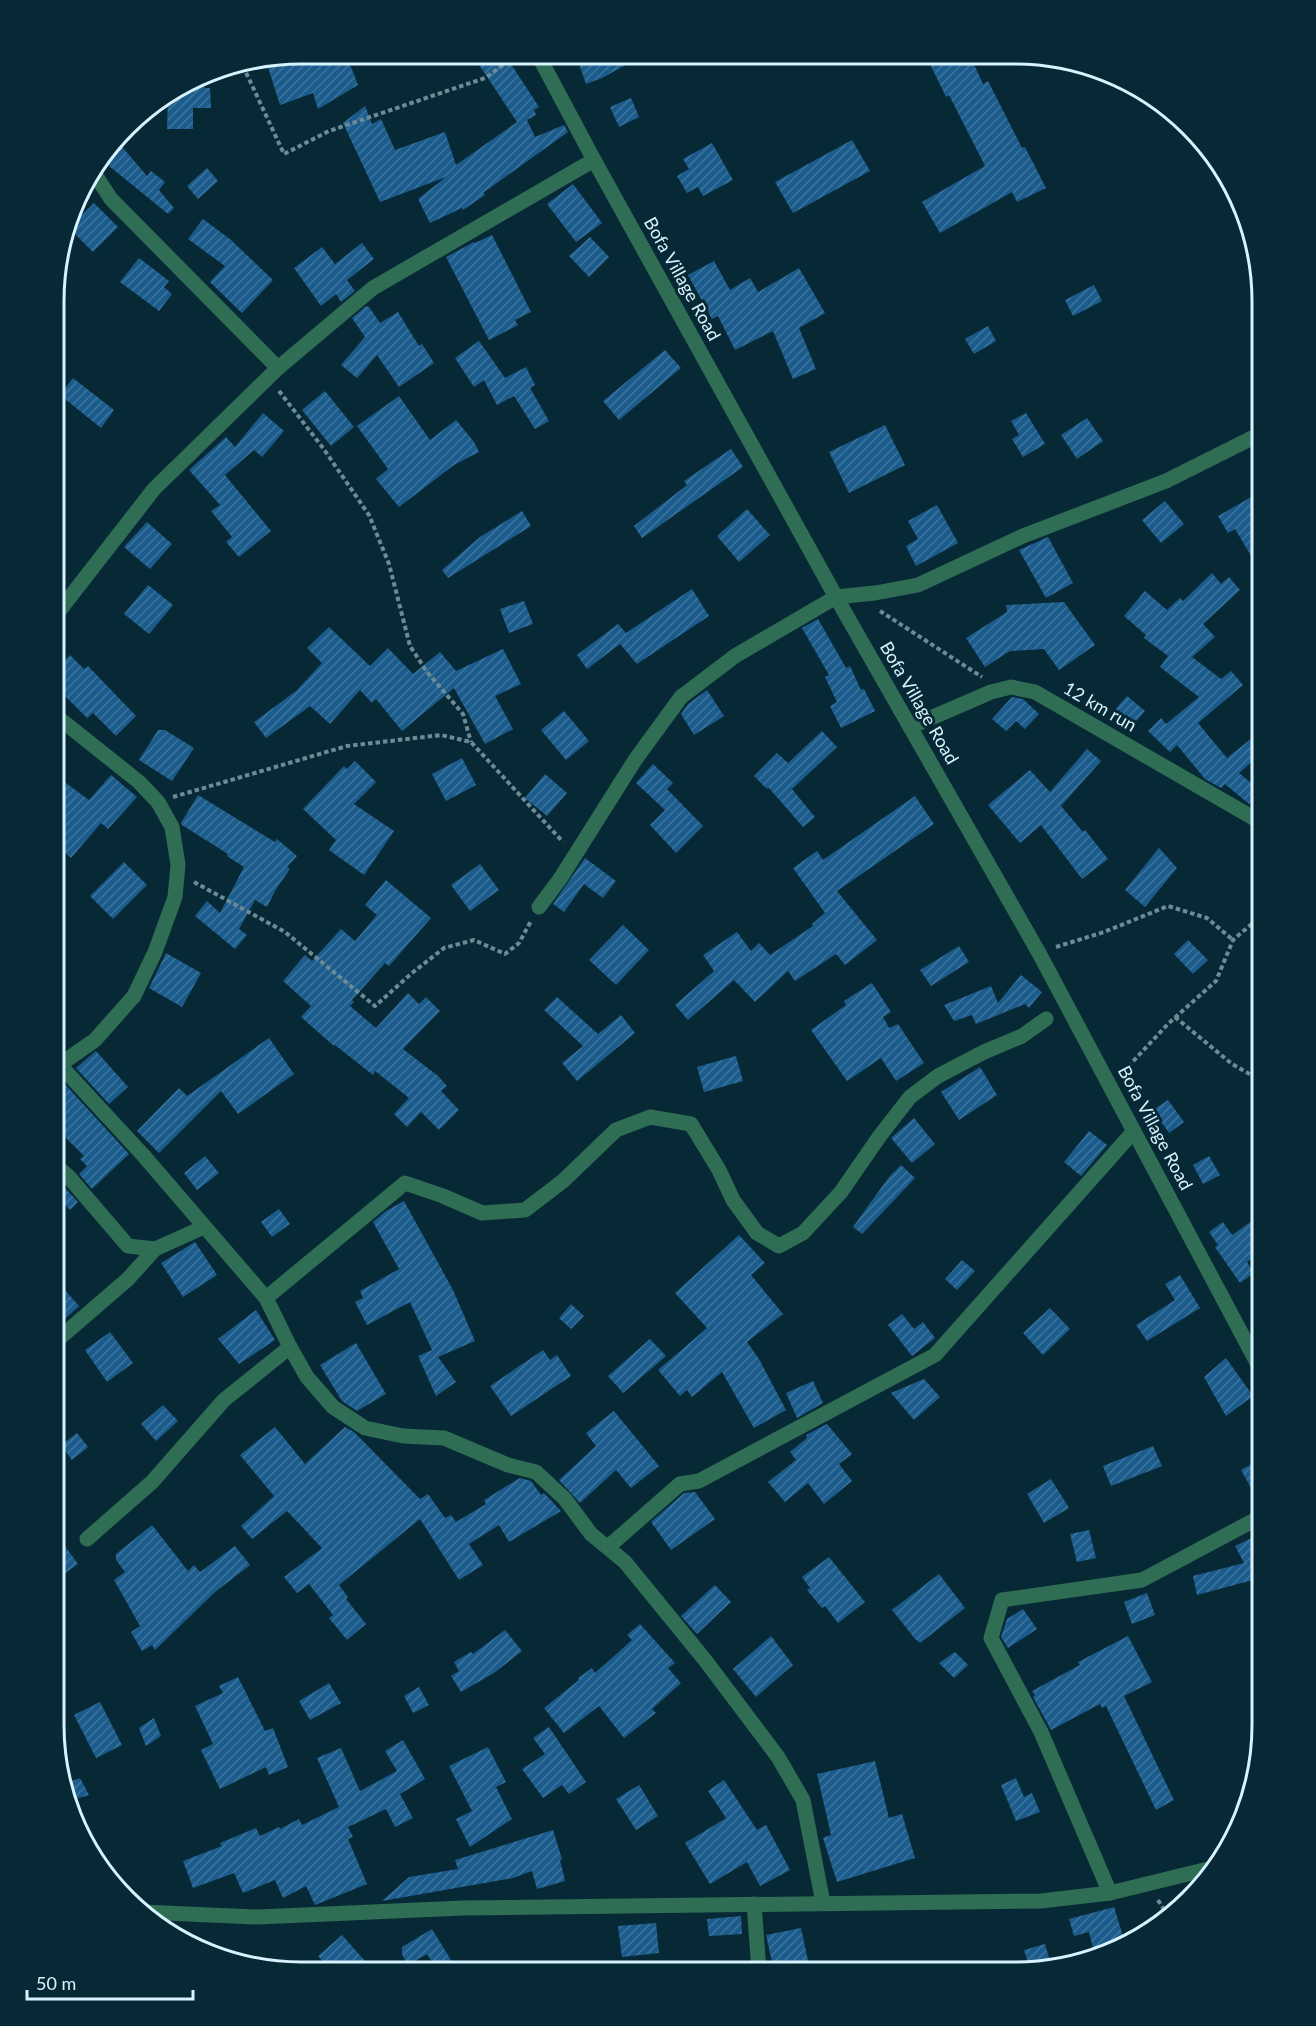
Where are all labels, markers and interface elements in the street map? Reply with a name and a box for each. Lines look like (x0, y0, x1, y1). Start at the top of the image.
street label: Bofa Village Road (640, 213, 726, 344)
street label: Bofa Village Road (876, 637, 964, 768)
street label: 12 km run (1060, 676, 1141, 736)
street label: Bofa Village Road (1114, 1061, 1198, 1194)
scale bar (27, 1963, 194, 2001)
text: 50 m (36, 1972, 76, 1994)

